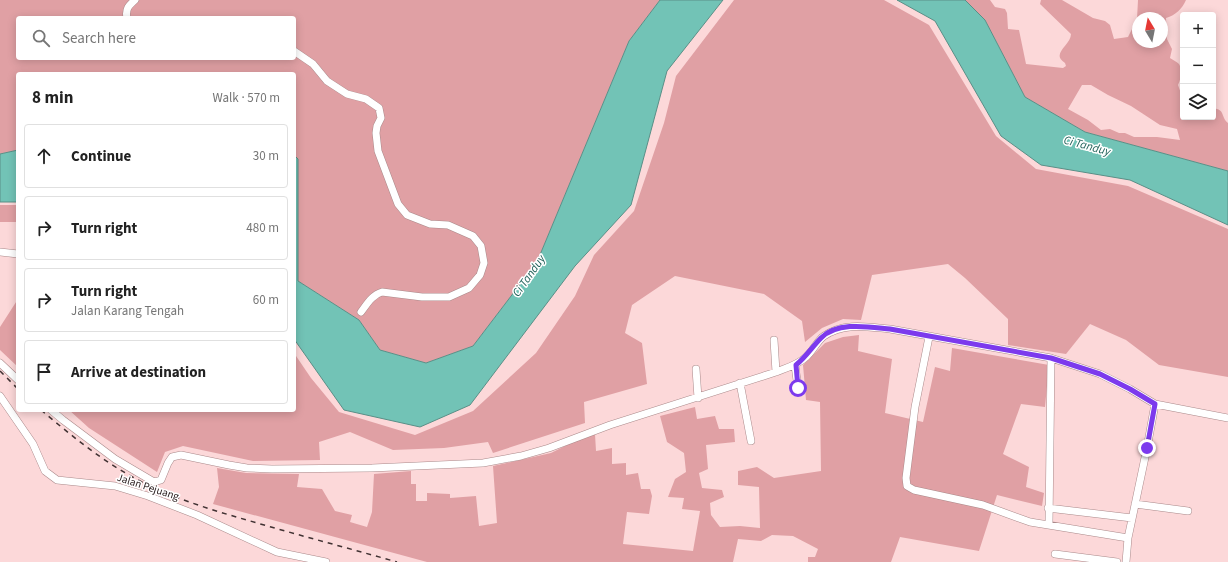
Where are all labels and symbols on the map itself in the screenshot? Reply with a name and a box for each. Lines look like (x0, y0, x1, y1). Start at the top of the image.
north arrow (1132, 12, 1168, 48)
water label: Ci Tanduy (1062, 132, 1113, 161)
water label: Ci Tanduy (508, 251, 550, 300)
route start (789, 379, 807, 397)
route end (1138, 439, 1156, 457)
street label: Jalan Pejuang (115, 470, 181, 504)

